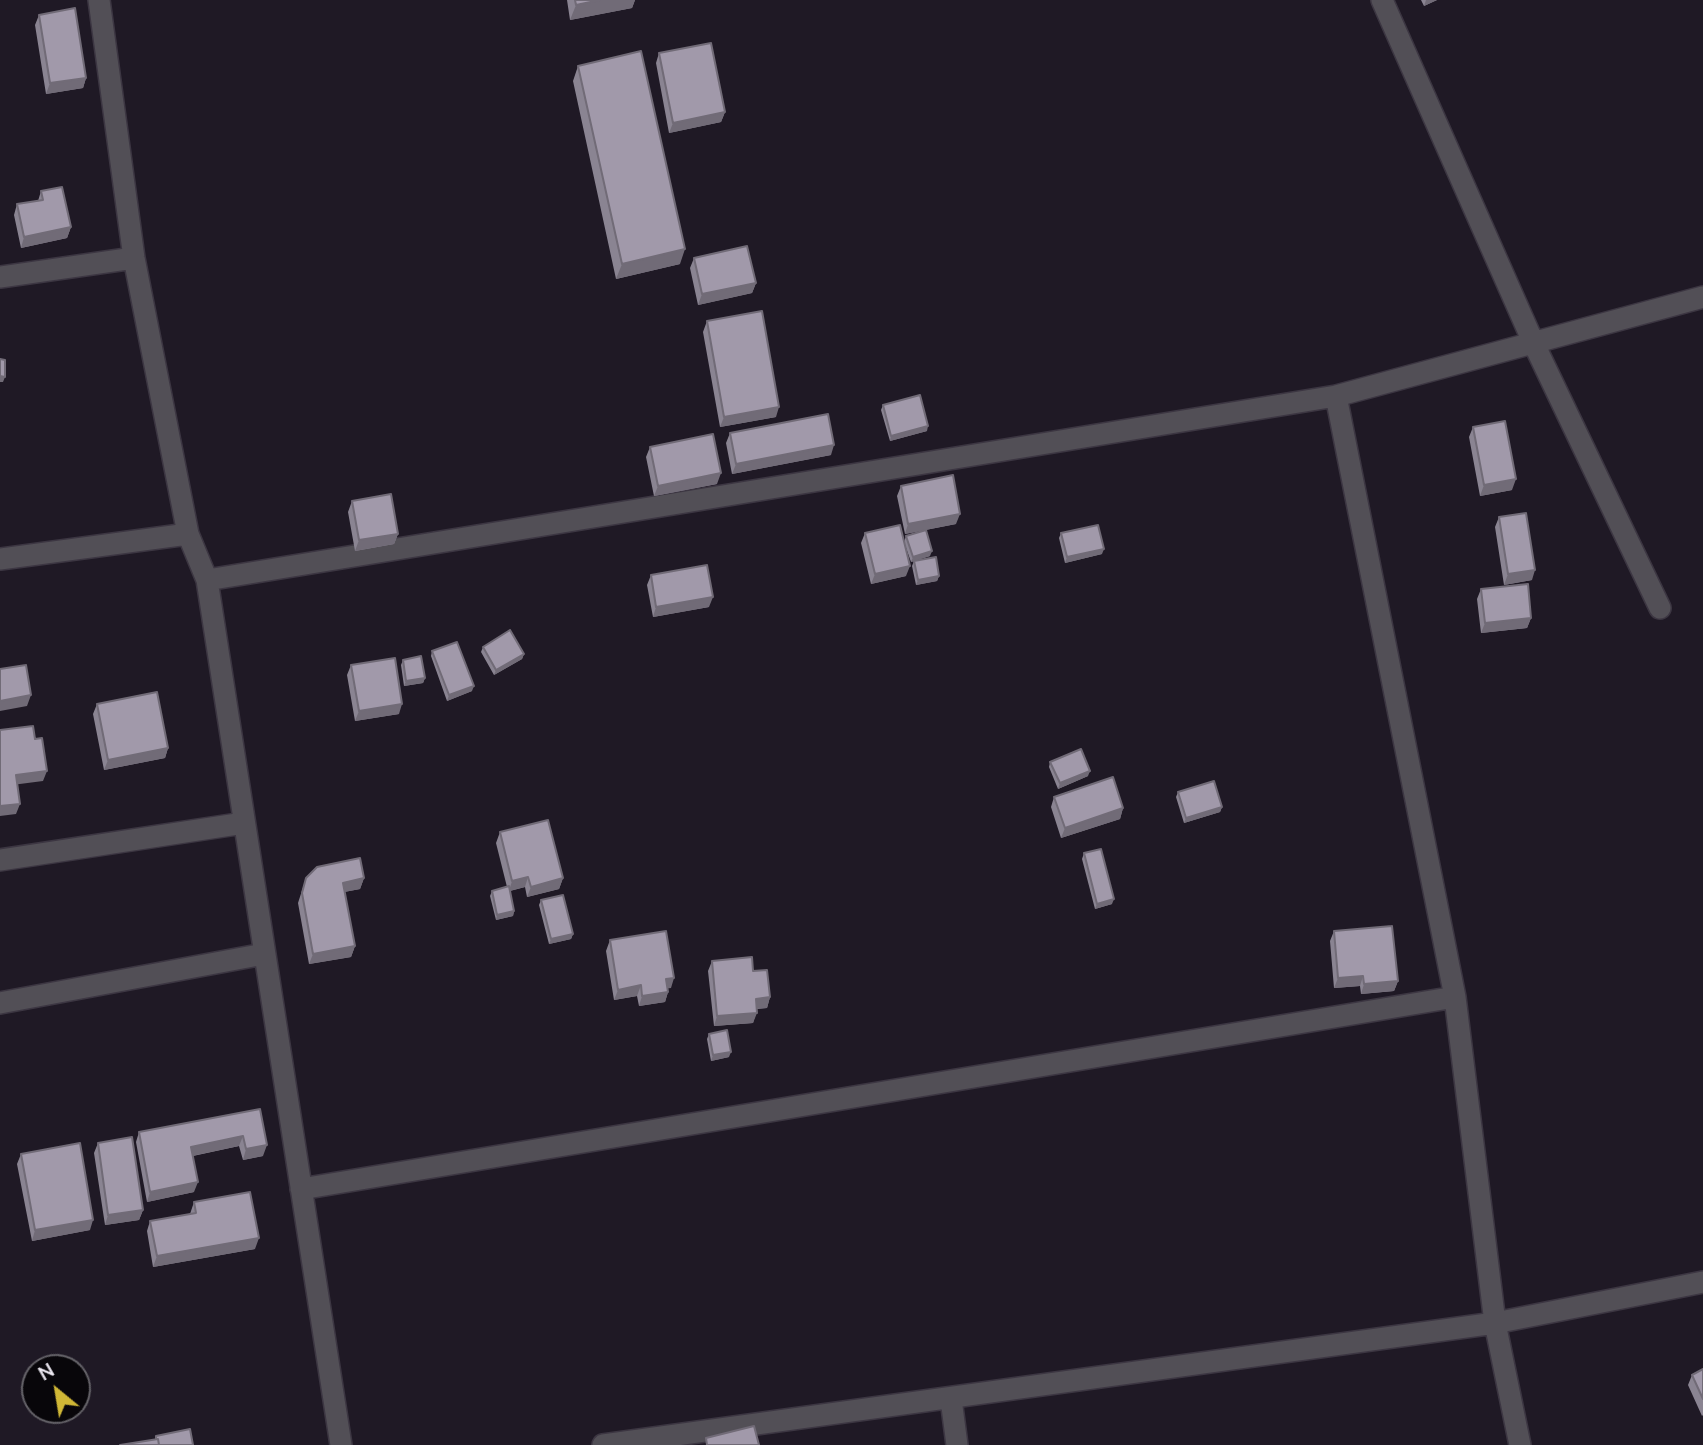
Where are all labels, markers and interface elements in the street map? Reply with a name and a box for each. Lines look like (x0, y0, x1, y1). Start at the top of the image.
north arrow (21, 1354, 91, 1424)
text: N (34, 1358, 59, 1387)

